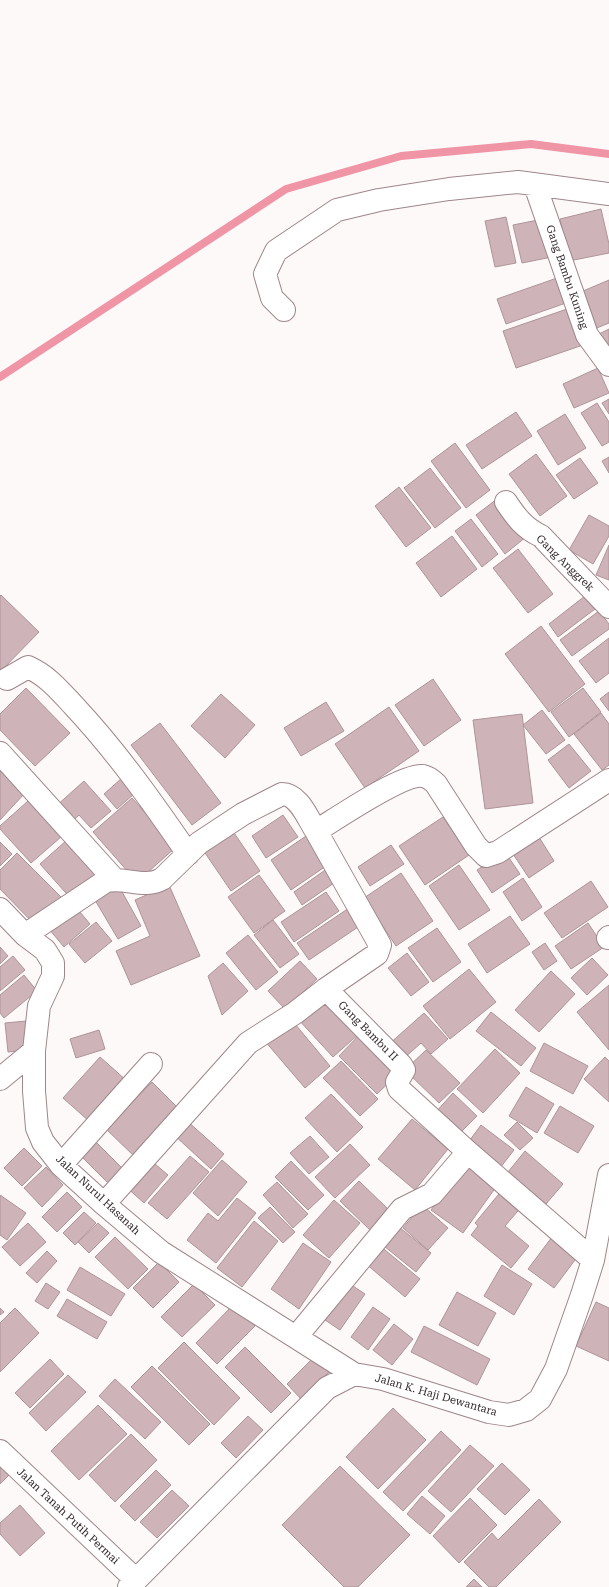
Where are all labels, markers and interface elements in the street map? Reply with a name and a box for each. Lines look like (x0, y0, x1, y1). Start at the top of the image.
street label: Gang Bambu Kuning (543, 223, 591, 331)
street label: Gang Anggrek (533, 532, 597, 594)
street label: Gang Bambu II (335, 998, 401, 1064)
street label: Jalan Nurul Hasanah (53, 1153, 143, 1237)
street label: Jalan K. Haji Dewantara (373, 1371, 499, 1419)
street label: Jalan Tanah Putih Permai (14, 1465, 122, 1567)

